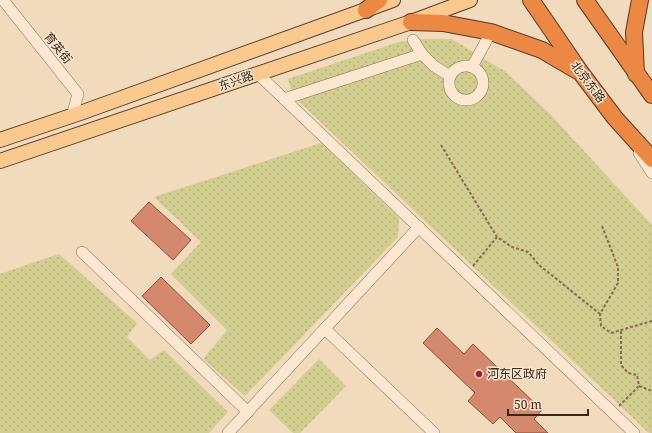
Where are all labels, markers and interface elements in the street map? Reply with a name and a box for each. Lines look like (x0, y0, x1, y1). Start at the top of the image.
street label: 育英街 (40, 28, 76, 67)
street label: 北京东路 (567, 57, 610, 106)
street label: 东兴路 (216, 67, 256, 94)
place label: 河东区政府 (487, 365, 547, 382)
marker: 河东区政府 (474, 369, 484, 379)
scale bar (508, 391, 588, 417)
text: 50 m (514, 396, 542, 413)

